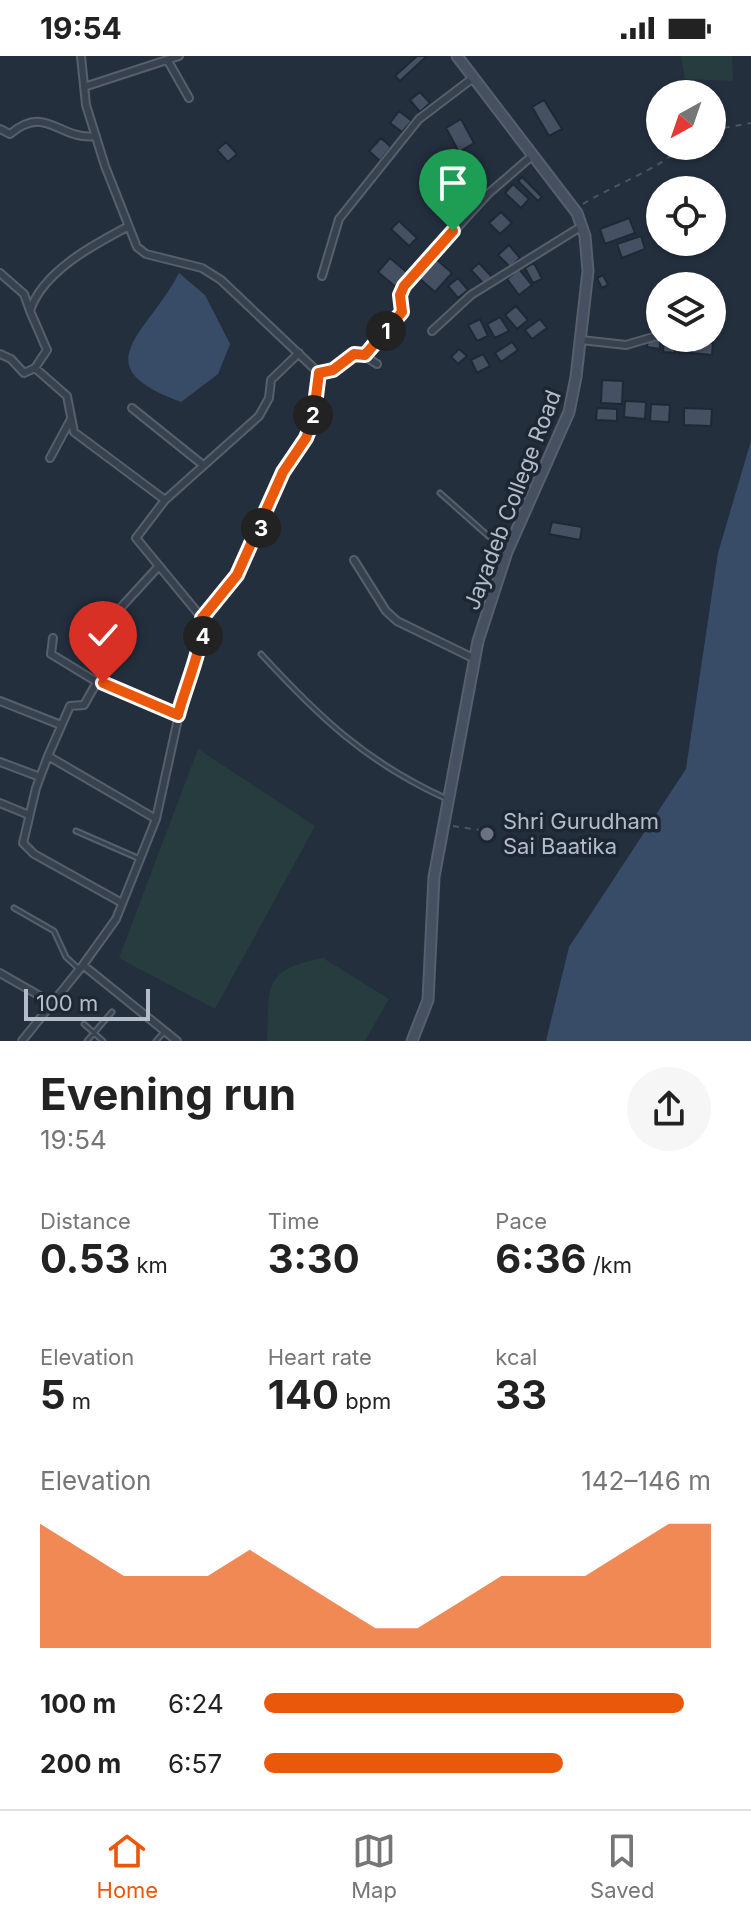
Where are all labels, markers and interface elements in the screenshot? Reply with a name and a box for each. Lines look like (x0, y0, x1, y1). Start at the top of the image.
text: 19:54 (40, 10, 122, 46)
north arrow (646, 80, 726, 160)
map controls (646, 80, 726, 352)
pin (419, 149, 487, 231)
icon: arrive (431, 161, 475, 205)
button: locate (646, 176, 726, 256)
button: layers (646, 272, 726, 352)
pin: 1 (366, 311, 406, 351)
text: 1 (381, 318, 391, 344)
street label: Jayadeb College Road (458, 386, 566, 614)
pin: 2 (293, 395, 333, 435)
text: 2 (306, 402, 320, 428)
pin: 3 (241, 508, 281, 548)
text: 3 (254, 515, 268, 541)
pin (69, 601, 137, 683)
icon: check (81, 613, 125, 657)
pin: 4 (183, 616, 223, 656)
text: 4 (196, 623, 210, 649)
place label: Shri Gurudham Sai Baatika (503, 808, 659, 859)
marker: Shri Gurudham Sai Baatika (478, 825, 496, 843)
scale bar (24, 985, 150, 1021)
text: 100 m (36, 990, 98, 1016)
text: Evening run (40, 1067, 296, 1121)
button: share (627, 1067, 711, 1151)
text: 19:54 (40, 1124, 107, 1155)
text: Distance (40, 1208, 131, 1234)
text: Time (268, 1208, 319, 1234)
text: Pace (495, 1208, 547, 1234)
text: 0.53 (40, 1234, 130, 1283)
text: 3:30 (268, 1234, 360, 1283)
text: 6:36 (495, 1234, 586, 1283)
text: km (130, 1252, 168, 1278)
text: /km (586, 1252, 632, 1278)
text: Elevation (40, 1344, 134, 1370)
text: Heart rate (268, 1344, 372, 1370)
text: kcal (495, 1344, 537, 1370)
text: 5 (40, 1370, 66, 1419)
text: 140 (268, 1370, 339, 1419)
text: 33 (495, 1370, 547, 1419)
text: m (66, 1388, 91, 1414)
text: bpm (339, 1388, 391, 1414)
text: Elevation (40, 1465, 151, 1496)
text: 142–146 m (581, 1465, 711, 1496)
text: 100 m (40, 1688, 116, 1719)
text: 6:24 (168, 1688, 224, 1719)
text: 200 m (40, 1748, 121, 1779)
text: 6:57 (168, 1748, 222, 1779)
tab: Home (97, 1829, 158, 1903)
tab: Map (351, 1829, 397, 1903)
tab: Saved (590, 1829, 654, 1903)

